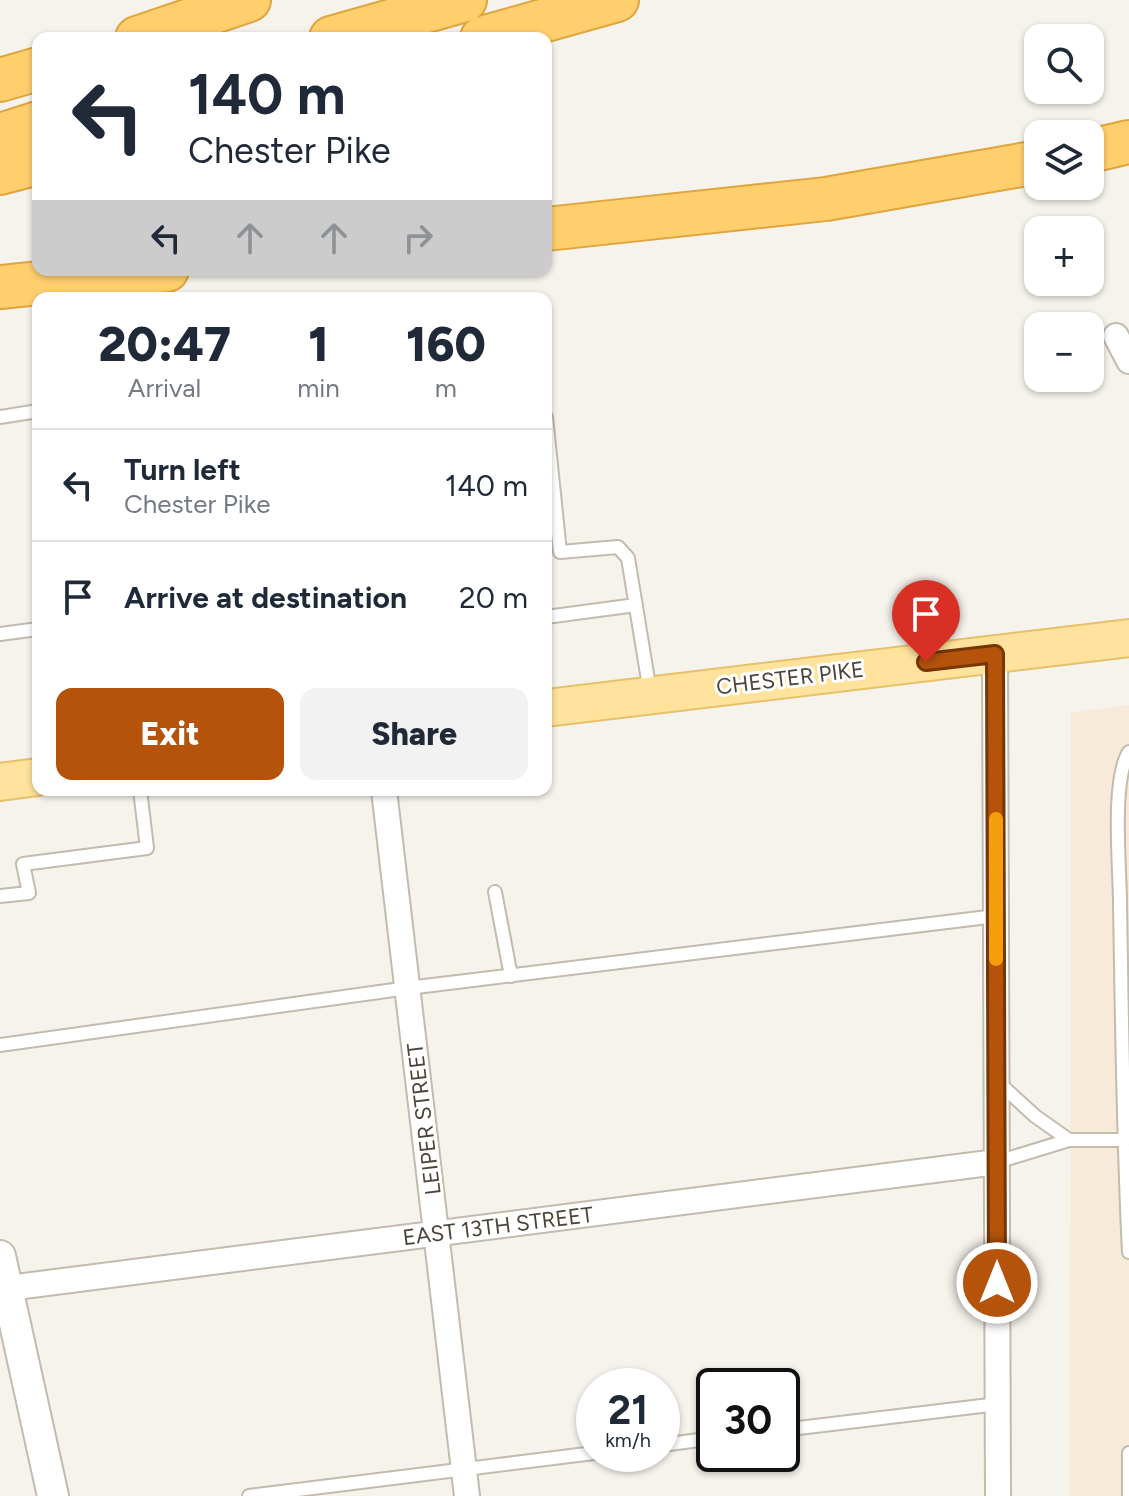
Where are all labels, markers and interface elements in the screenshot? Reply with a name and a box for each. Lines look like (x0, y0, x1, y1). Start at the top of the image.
map controls (1024, 24, 1104, 392)
button: search (1024, 24, 1104, 104)
text: 140 m (188, 61, 346, 128)
icon: left (56, 64, 160, 168)
button: layers (1024, 120, 1104, 200)
text: Chester Pike (188, 129, 391, 172)
icon: left (144, 216, 188, 260)
icon: ahead (228, 216, 272, 260)
icon: ahead (312, 216, 356, 260)
icon: right (396, 216, 440, 260)
button: + (1024, 216, 1104, 296)
button: − (1024, 312, 1104, 392)
text: 20:47 (98, 315, 231, 373)
text: 1 (308, 315, 329, 373)
text: 160 (406, 315, 486, 373)
text: Arrival (128, 372, 201, 404)
text: min (297, 372, 340, 404)
text: m (435, 372, 457, 404)
text: Turn left (124, 451, 241, 488)
icon: left (56, 463, 100, 507)
text: 140 m (445, 467, 528, 504)
text: Chester Pike (124, 488, 270, 520)
icon: arrive (56, 575, 100, 619)
text: Arrive at destination (124, 579, 407, 616)
text: 20 m (459, 579, 528, 616)
pin (892, 580, 960, 662)
icon: arrive (904, 592, 948, 636)
street label: CHESTER PIKE (715, 656, 865, 700)
button: Exit (56, 688, 284, 780)
button: Share (300, 688, 528, 780)
street label: LEIPER STREET (401, 1041, 447, 1197)
street label: EAST 13TH STREET (401, 1201, 595, 1251)
position arrow (955, 1241, 1039, 1325)
speed limit sign: 30 (696, 1368, 800, 1472)
text: 21 (608, 1386, 648, 1434)
text: km/h (605, 1428, 651, 1452)

